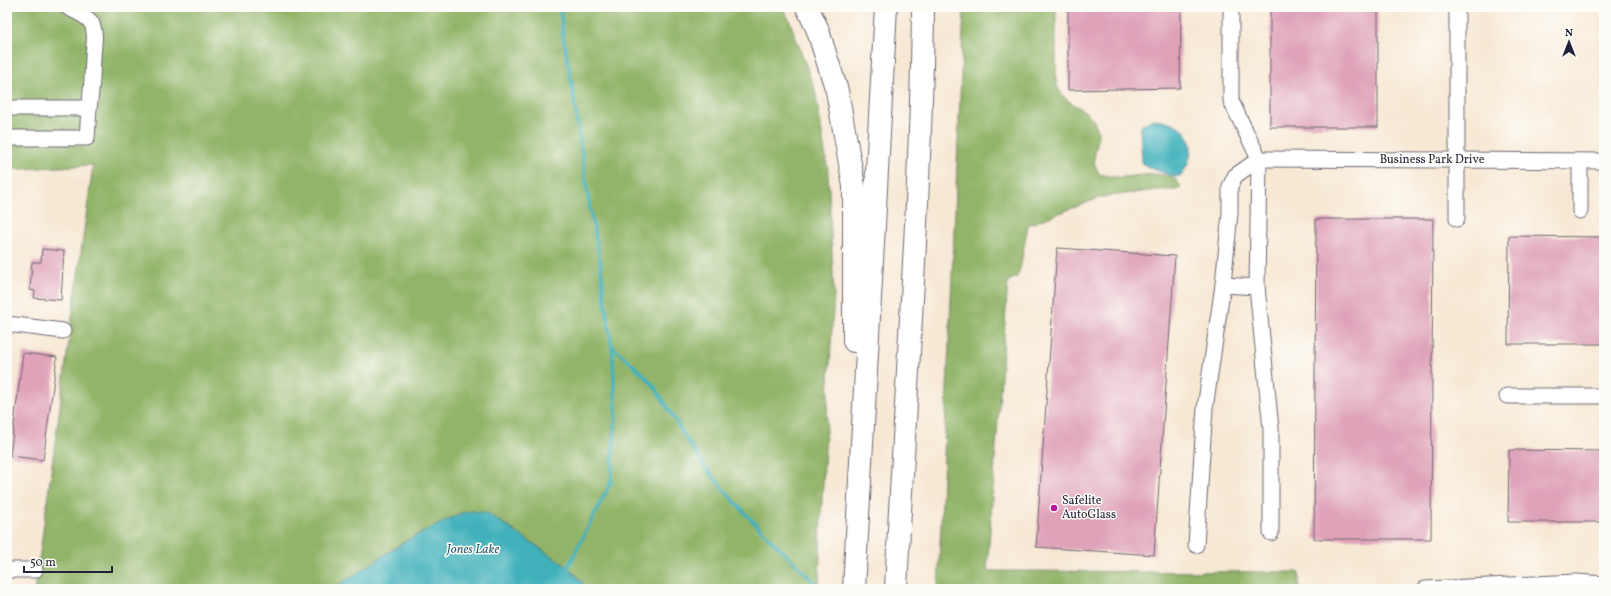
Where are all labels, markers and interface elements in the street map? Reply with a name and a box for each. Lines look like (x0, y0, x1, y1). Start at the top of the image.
north arrow (1549, 22, 1589, 62)
text: N (1565, 26, 1573, 41)
street label: Business Park Drive (1380, 152, 1485, 168)
place label: Safelite AutoGlass (1062, 493, 1116, 523)
marker: Safelite AutoGlass (1049, 503, 1059, 513)
water label: Jones Lake (445, 541, 499, 559)
scale bar (24, 548, 112, 574)
text: 50 m (30, 555, 56, 571)

